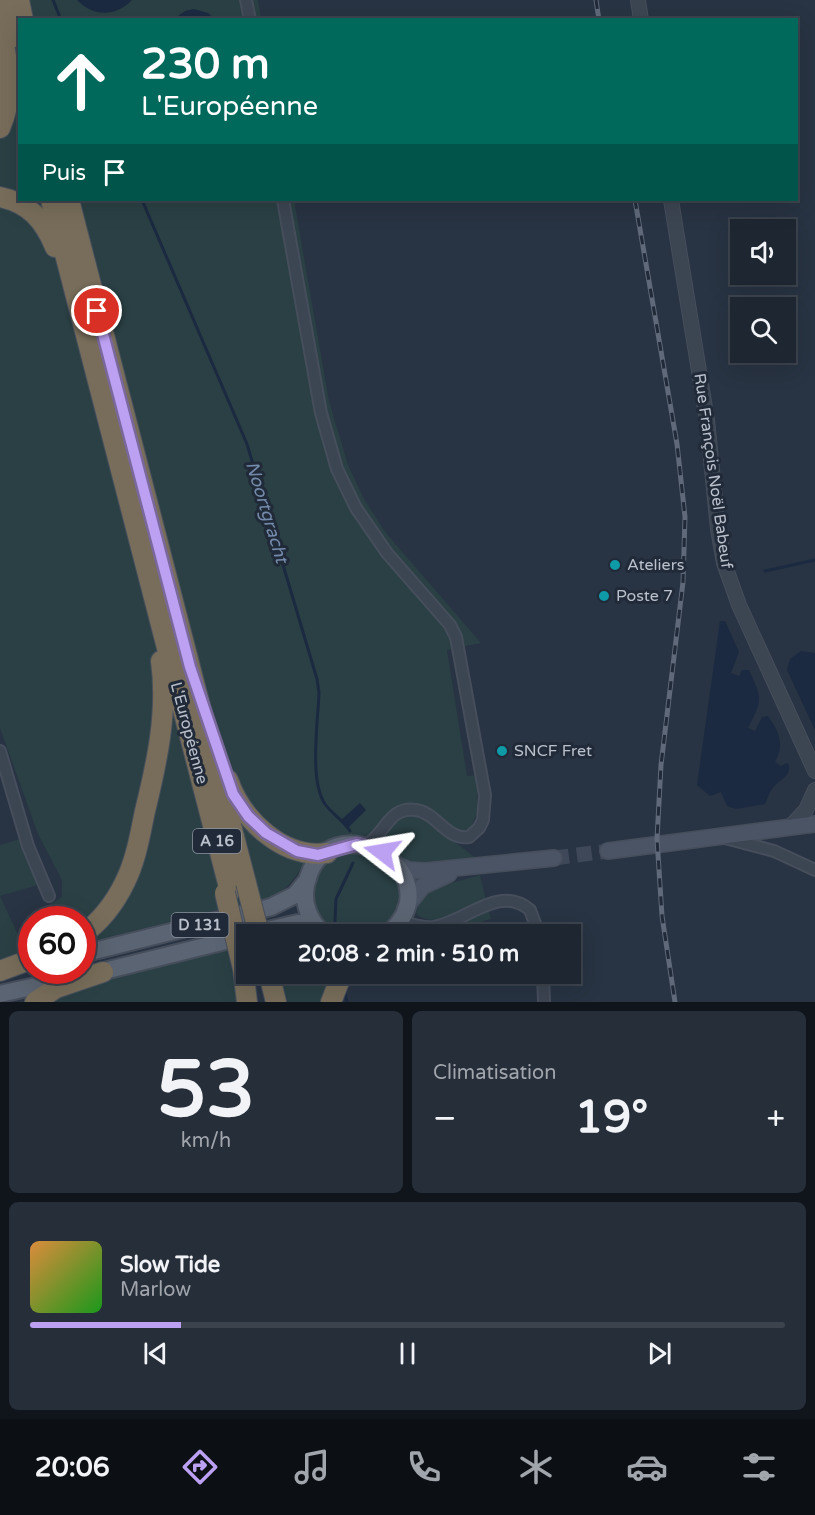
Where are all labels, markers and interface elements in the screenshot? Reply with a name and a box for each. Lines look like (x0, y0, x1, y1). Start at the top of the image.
text: 230 m (141, 39, 270, 90)
icon: ahead (42, 42, 120, 120)
text: L'Européenne (141, 90, 318, 123)
icon: arrive (98, 156, 131, 189)
text: Puis (42, 160, 86, 186)
map controls (730, 219, 796, 363)
button: sound (730, 219, 796, 285)
pin (71, 285, 122, 336)
icon: arrive (80, 294, 113, 327)
button: search (730, 297, 796, 363)
street label: Rue François Noël Babeuf (689, 372, 737, 571)
water label: Noortgracht (241, 458, 294, 568)
place label: Ateliers (627, 555, 684, 575)
marker: Ateliers (608, 558, 622, 572)
place label: Poste 7 (616, 586, 673, 606)
marker: Poste 7 (597, 589, 611, 603)
street label: L'Européenne (166, 680, 212, 786)
place label: SNCF Fret (514, 741, 592, 761)
marker: SNCF Fret (495, 744, 509, 758)
position arrow (350, 820, 414, 884)
road number: A 16 (193, 829, 241, 853)
speed limit sign: 60 (18, 906, 96, 984)
road number: D 131 (172, 913, 228, 937)
text: 20:08 · 2 min · 510 m (298, 941, 519, 967)
text: 53 (157, 1043, 255, 1137)
text: Climatisation (433, 1061, 556, 1085)
text: 19° (575, 1091, 648, 1145)
text: − (433, 1099, 457, 1138)
text: + (766, 1099, 785, 1138)
text: km/h (181, 1129, 231, 1153)
text: Slow Tide (120, 1252, 220, 1278)
text: Marlow (120, 1278, 191, 1302)
icon: previous (139, 1337, 172, 1370)
icon: pause (391, 1337, 424, 1370)
icon: next (643, 1337, 676, 1370)
icon: directions (179, 1446, 221, 1488)
icon: music (291, 1446, 333, 1488)
icon: phone (403, 1446, 445, 1488)
icon: climate (515, 1446, 557, 1488)
icon: car (626, 1446, 668, 1488)
icon: filters (738, 1446, 780, 1488)
text: 20:06 (35, 1451, 110, 1484)

